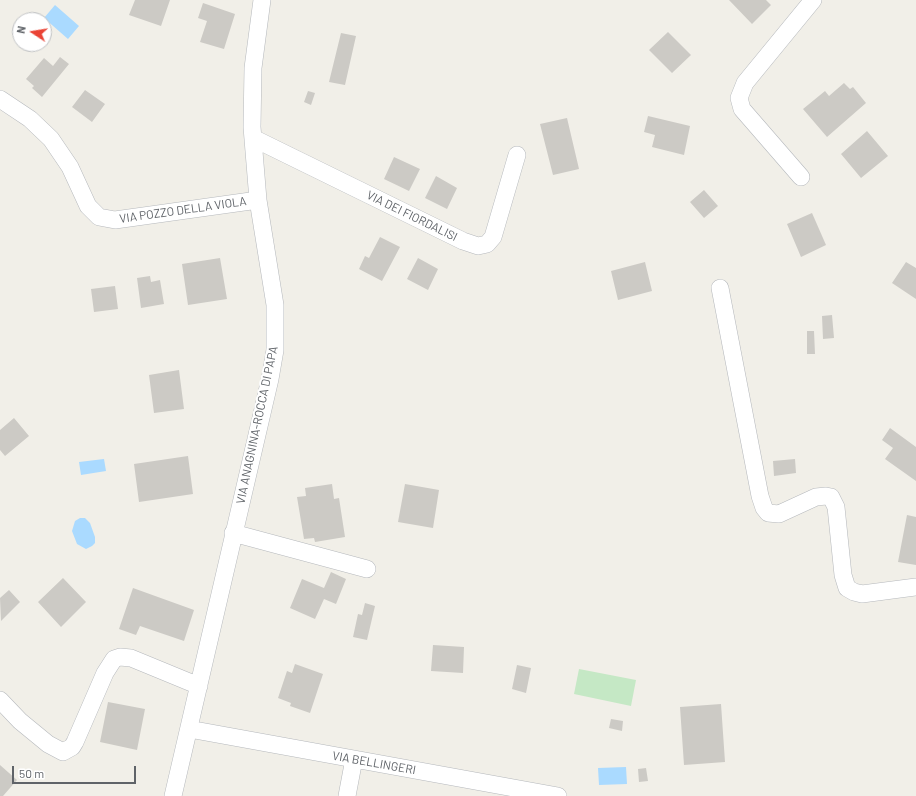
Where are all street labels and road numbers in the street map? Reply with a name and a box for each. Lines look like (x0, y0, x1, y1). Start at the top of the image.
street label: VIA DEI FIORDALISI (364, 188, 460, 244)
street label: VIA POZZO DELLA VIOLA (119, 194, 247, 226)
street label: VIA ANAGNINA-ROCCA DI PAPA (233, 345, 281, 505)
street label: VIA BELLINGERI (331, 749, 417, 777)

